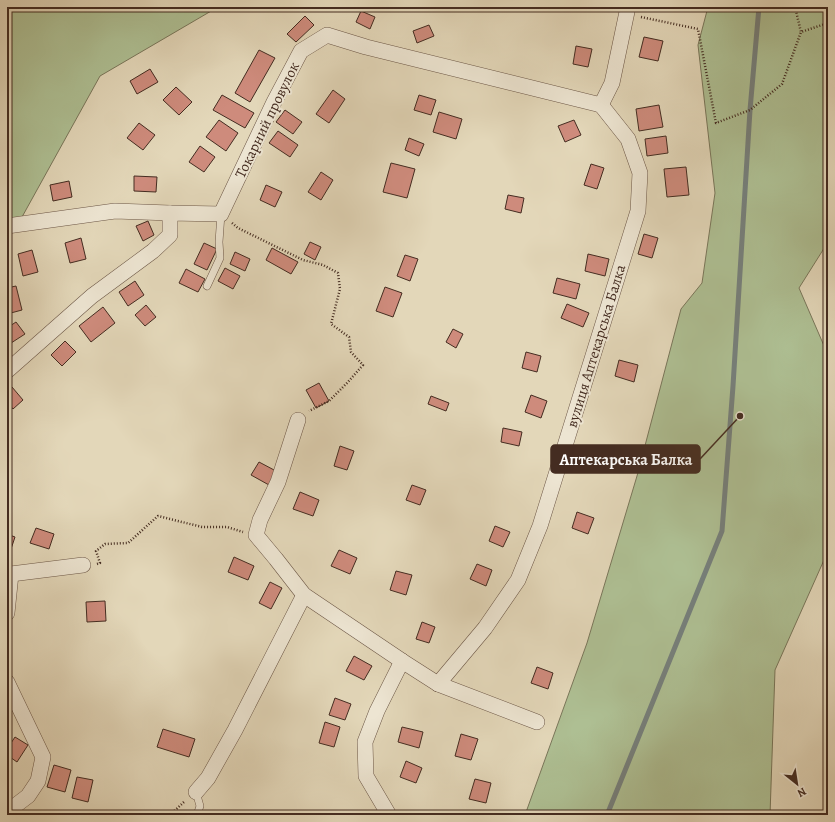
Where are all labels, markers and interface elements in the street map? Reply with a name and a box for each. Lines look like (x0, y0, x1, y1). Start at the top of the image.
street label: Токарний провулок (230, 58, 304, 182)
street label: вулиця Аптекарська Балка (562, 262, 630, 430)
callout: Аптекарська Балка (551, 445, 700, 473)
text: Аптекарська Балка (559, 449, 693, 471)
north arrow (777, 764, 817, 804)
text: N (795, 784, 809, 801)

